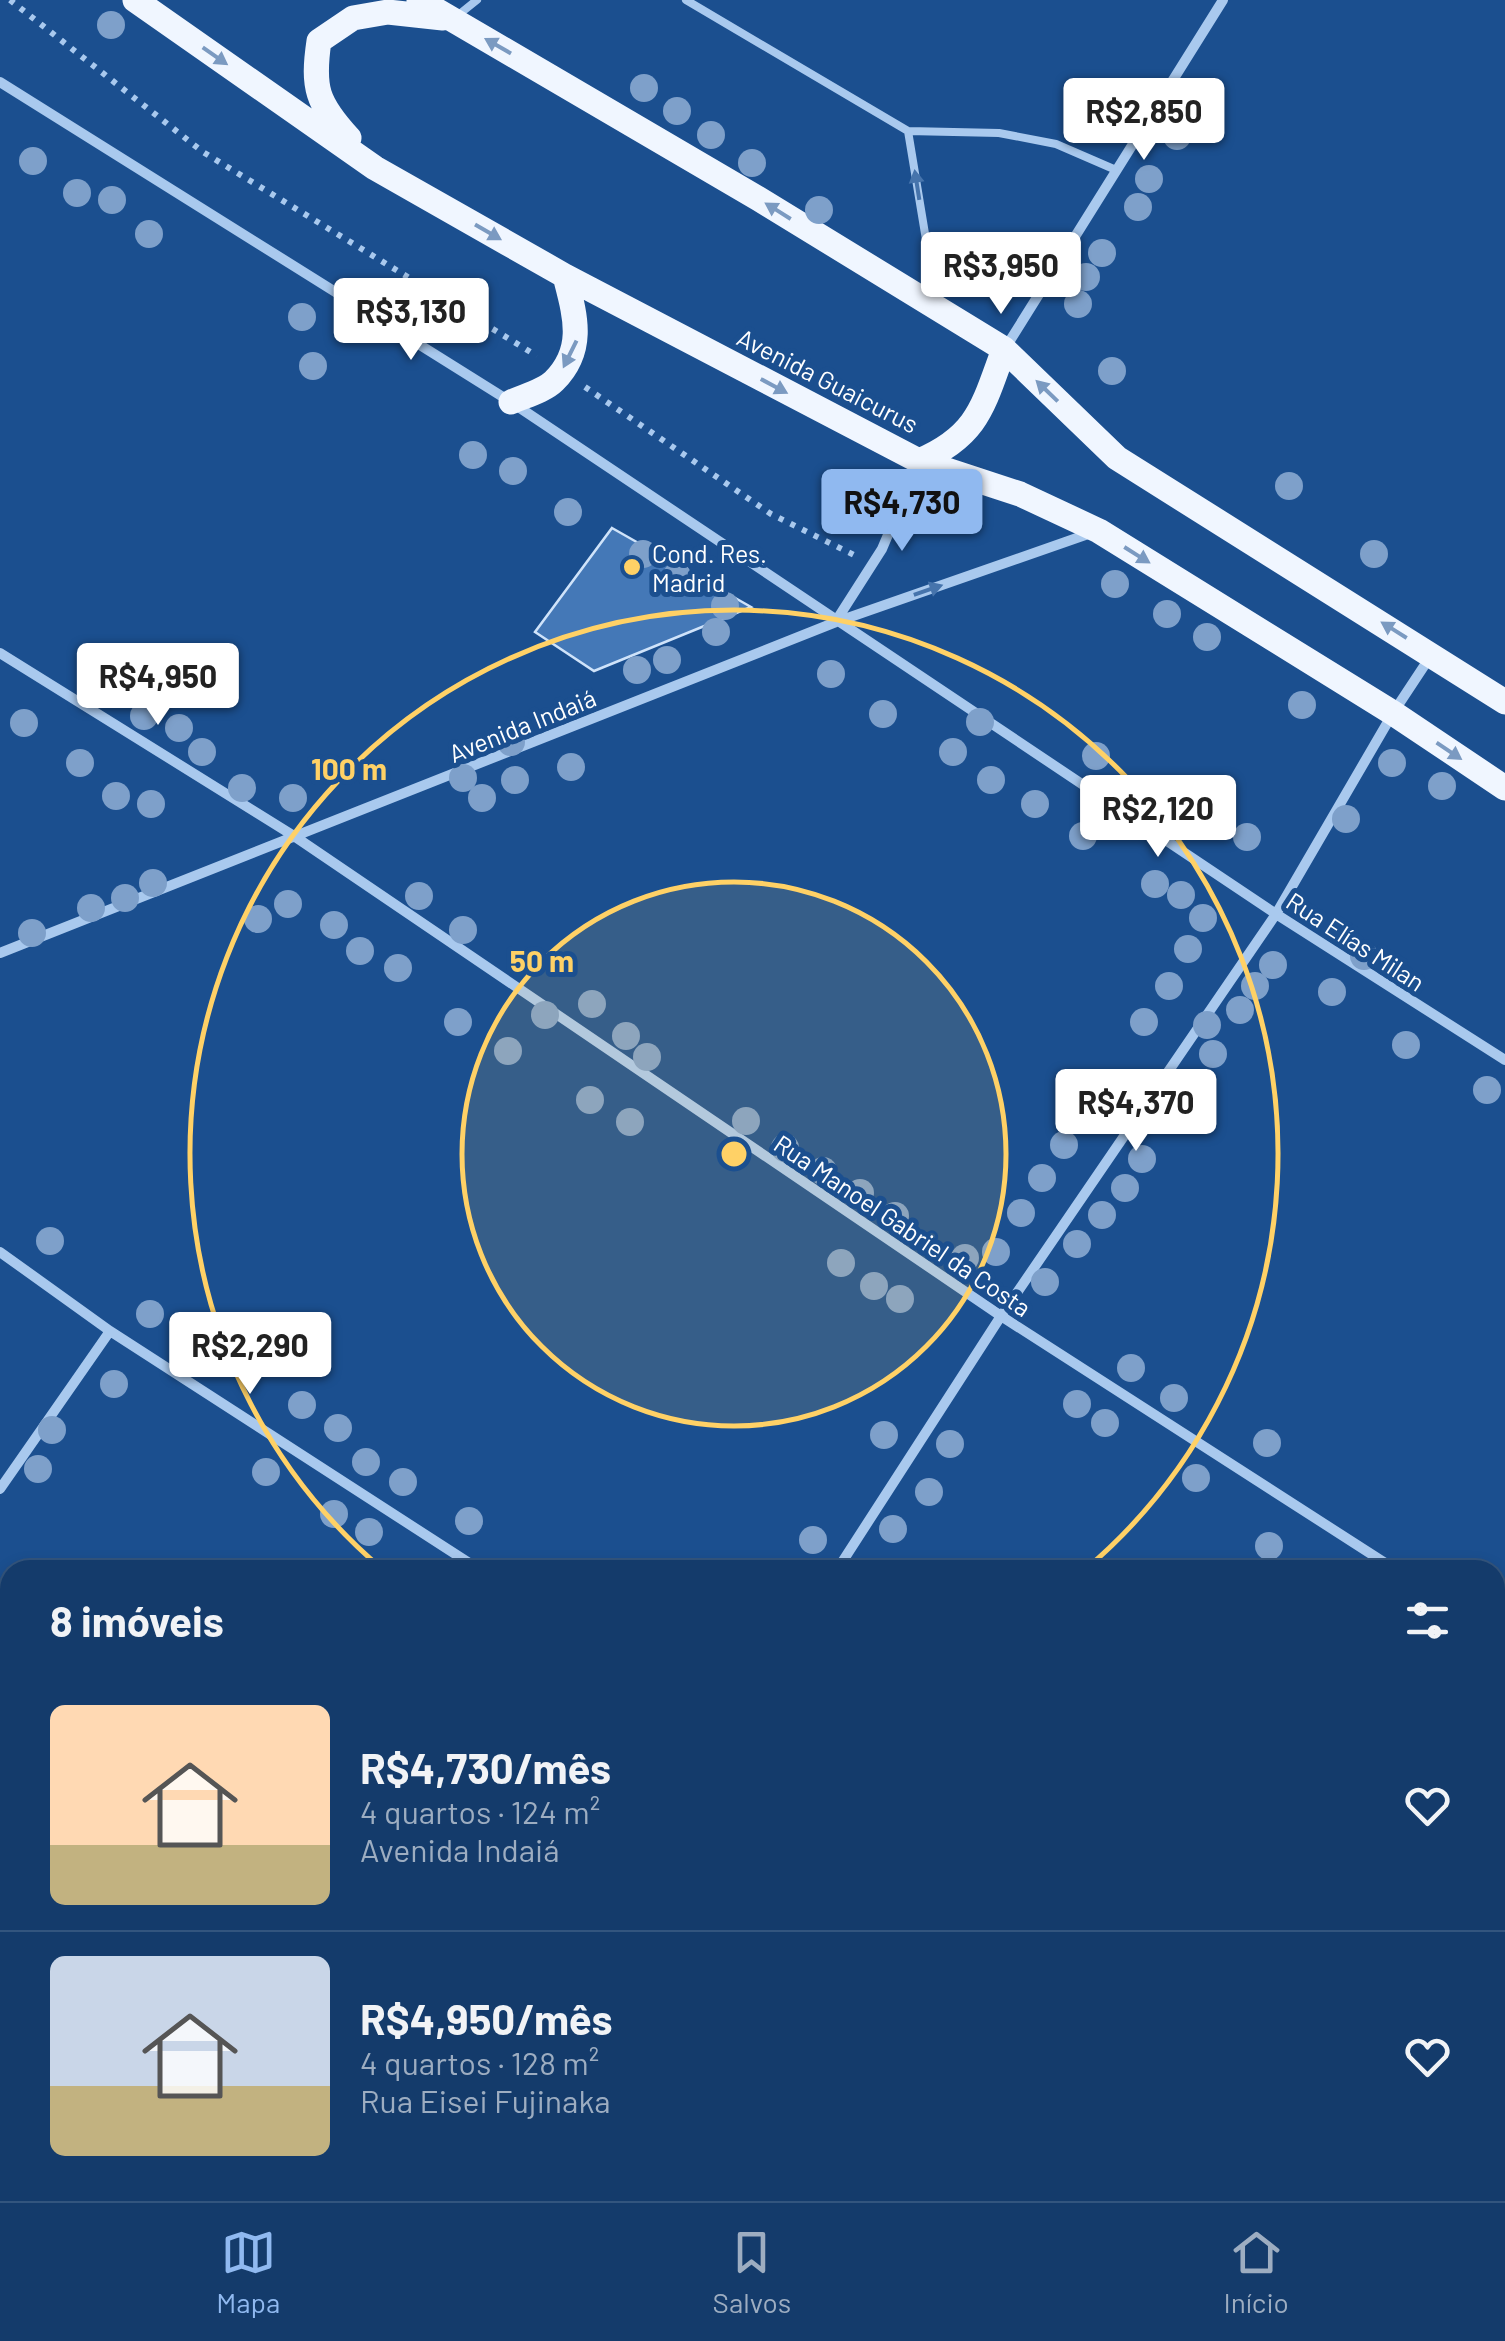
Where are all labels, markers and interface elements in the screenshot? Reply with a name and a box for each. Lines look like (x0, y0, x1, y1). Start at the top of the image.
one-way arrow (484, 37, 512, 55)
one-way arrow (202, 46, 228, 65)
pin: R$2,850 (1052, 78, 1236, 163)
text: R$2,850 (1085, 91, 1203, 129)
one-way arrow (909, 169, 924, 200)
one-way arrow (764, 202, 792, 220)
one-way arrow (473, 223, 502, 240)
pin: R$3,950 (909, 232, 1093, 317)
text: R$3,950 (943, 245, 1059, 283)
pin: R$3,130 (319, 278, 503, 363)
text: R$3,130 (356, 291, 466, 329)
street label: Avenida Guaicurus (732, 321, 924, 439)
one-way arrow (561, 339, 578, 368)
one-way arrow (759, 377, 788, 394)
one-way arrow (1035, 380, 1059, 403)
pin: R$4,730 (810, 469, 994, 554)
text: R$4,730 (843, 482, 961, 520)
place label: Cond. Res. Madrid (652, 538, 767, 597)
one-way arrow (1123, 545, 1151, 563)
marker: Cond. Res. Madrid (621, 556, 643, 578)
one-way arrow (913, 582, 943, 597)
one-way arrow (1380, 622, 1408, 639)
pin: R$4,950 (66, 643, 250, 728)
text: R$4,950 (99, 656, 217, 694)
street label: Avenida Indaiá (444, 682, 600, 768)
one-way arrow (1435, 741, 1462, 760)
text: 100 m (311, 750, 387, 786)
pin: R$2,120 (1066, 775, 1250, 860)
text: R$2,120 (1102, 788, 1214, 826)
street label: Rua Elías Milan (1281, 885, 1431, 997)
text: 50 m (510, 942, 574, 978)
pin: R$4,370 (1044, 1069, 1228, 1154)
text: R$4,370 (1077, 1082, 1195, 1120)
street label: Rua Manoel Gabriel da Costa (769, 1128, 1037, 1322)
centre of rings (716, 1136, 752, 1172)
pin: R$2,290 (158, 1312, 342, 1397)
text: R$2,290 (191, 1325, 309, 1363)
icon: filters (1400, 1593, 1455, 1648)
text: 8 imóveis (50, 1595, 224, 1645)
text: R$4,730/mês (360, 1742, 611, 1792)
icon: home (130, 1745, 250, 1865)
icon: heart (1400, 1778, 1455, 1833)
text: 4 quartos · 124 m² (360, 1792, 600, 1830)
text: Avenida Indaiá (360, 1830, 560, 1868)
text: R$4,950/mês (360, 1993, 612, 2043)
icon: home (130, 1996, 250, 2116)
icon: heart (1400, 2029, 1455, 2084)
text: 4 quartos · 128 m² (360, 2043, 599, 2081)
text: Rua Eisei Fujinaka (360, 2081, 611, 2119)
tab: Mapa (216, 2225, 280, 2319)
tab: Salvos (713, 2225, 791, 2319)
tab: Início (1224, 2225, 1289, 2319)

